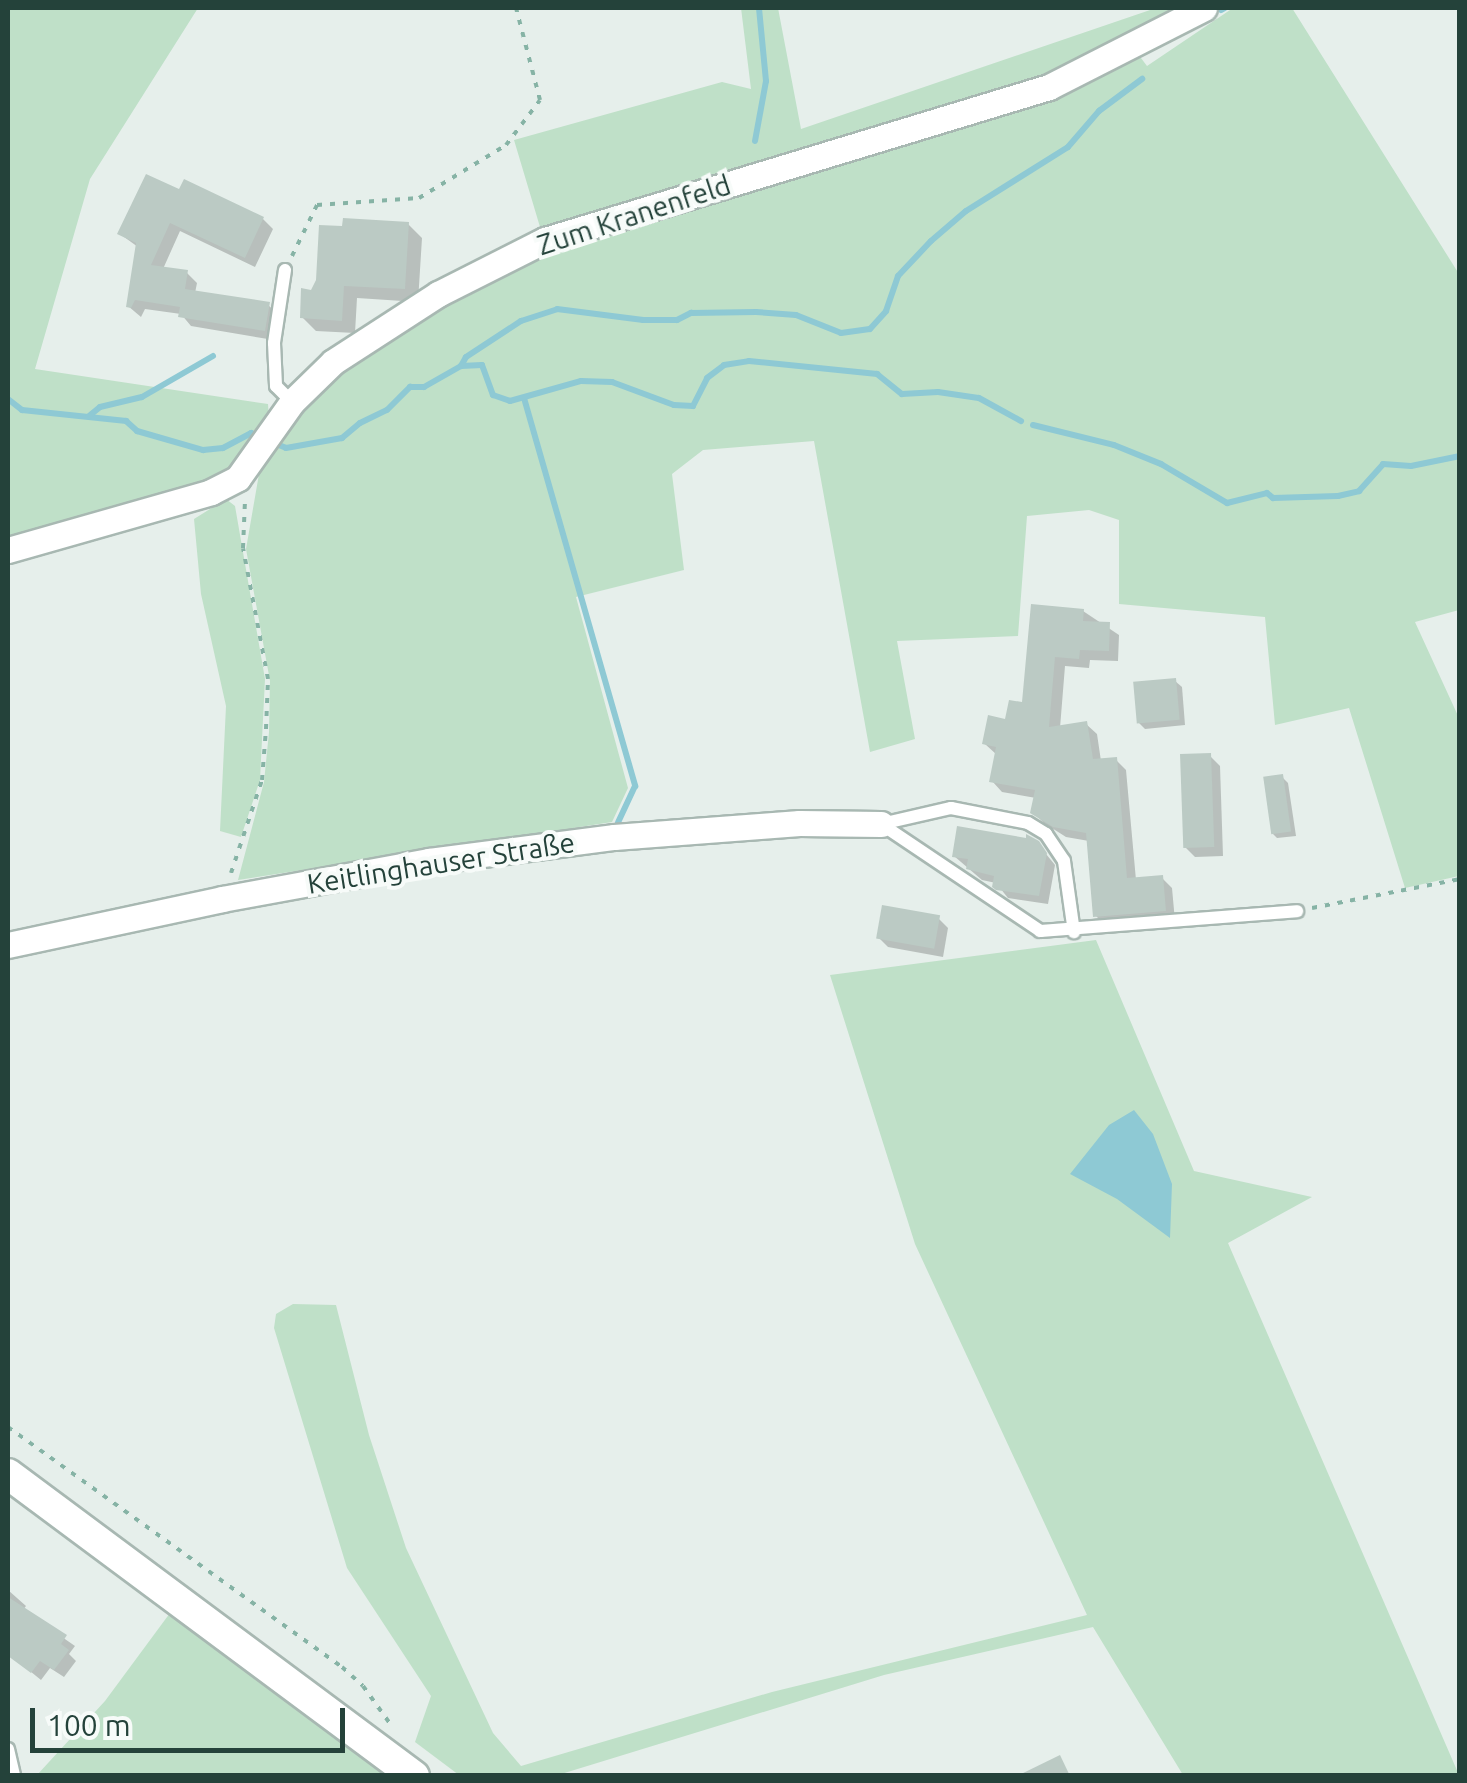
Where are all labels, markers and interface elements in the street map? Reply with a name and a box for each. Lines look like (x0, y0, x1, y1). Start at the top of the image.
street label: Zum Kranenfeld (533, 168, 735, 262)
street label: Keitlinghauser Straße (305, 825, 577, 901)
scale bar (35, 1688, 350, 1750)
text: 100 m (47, 1708, 131, 1742)

